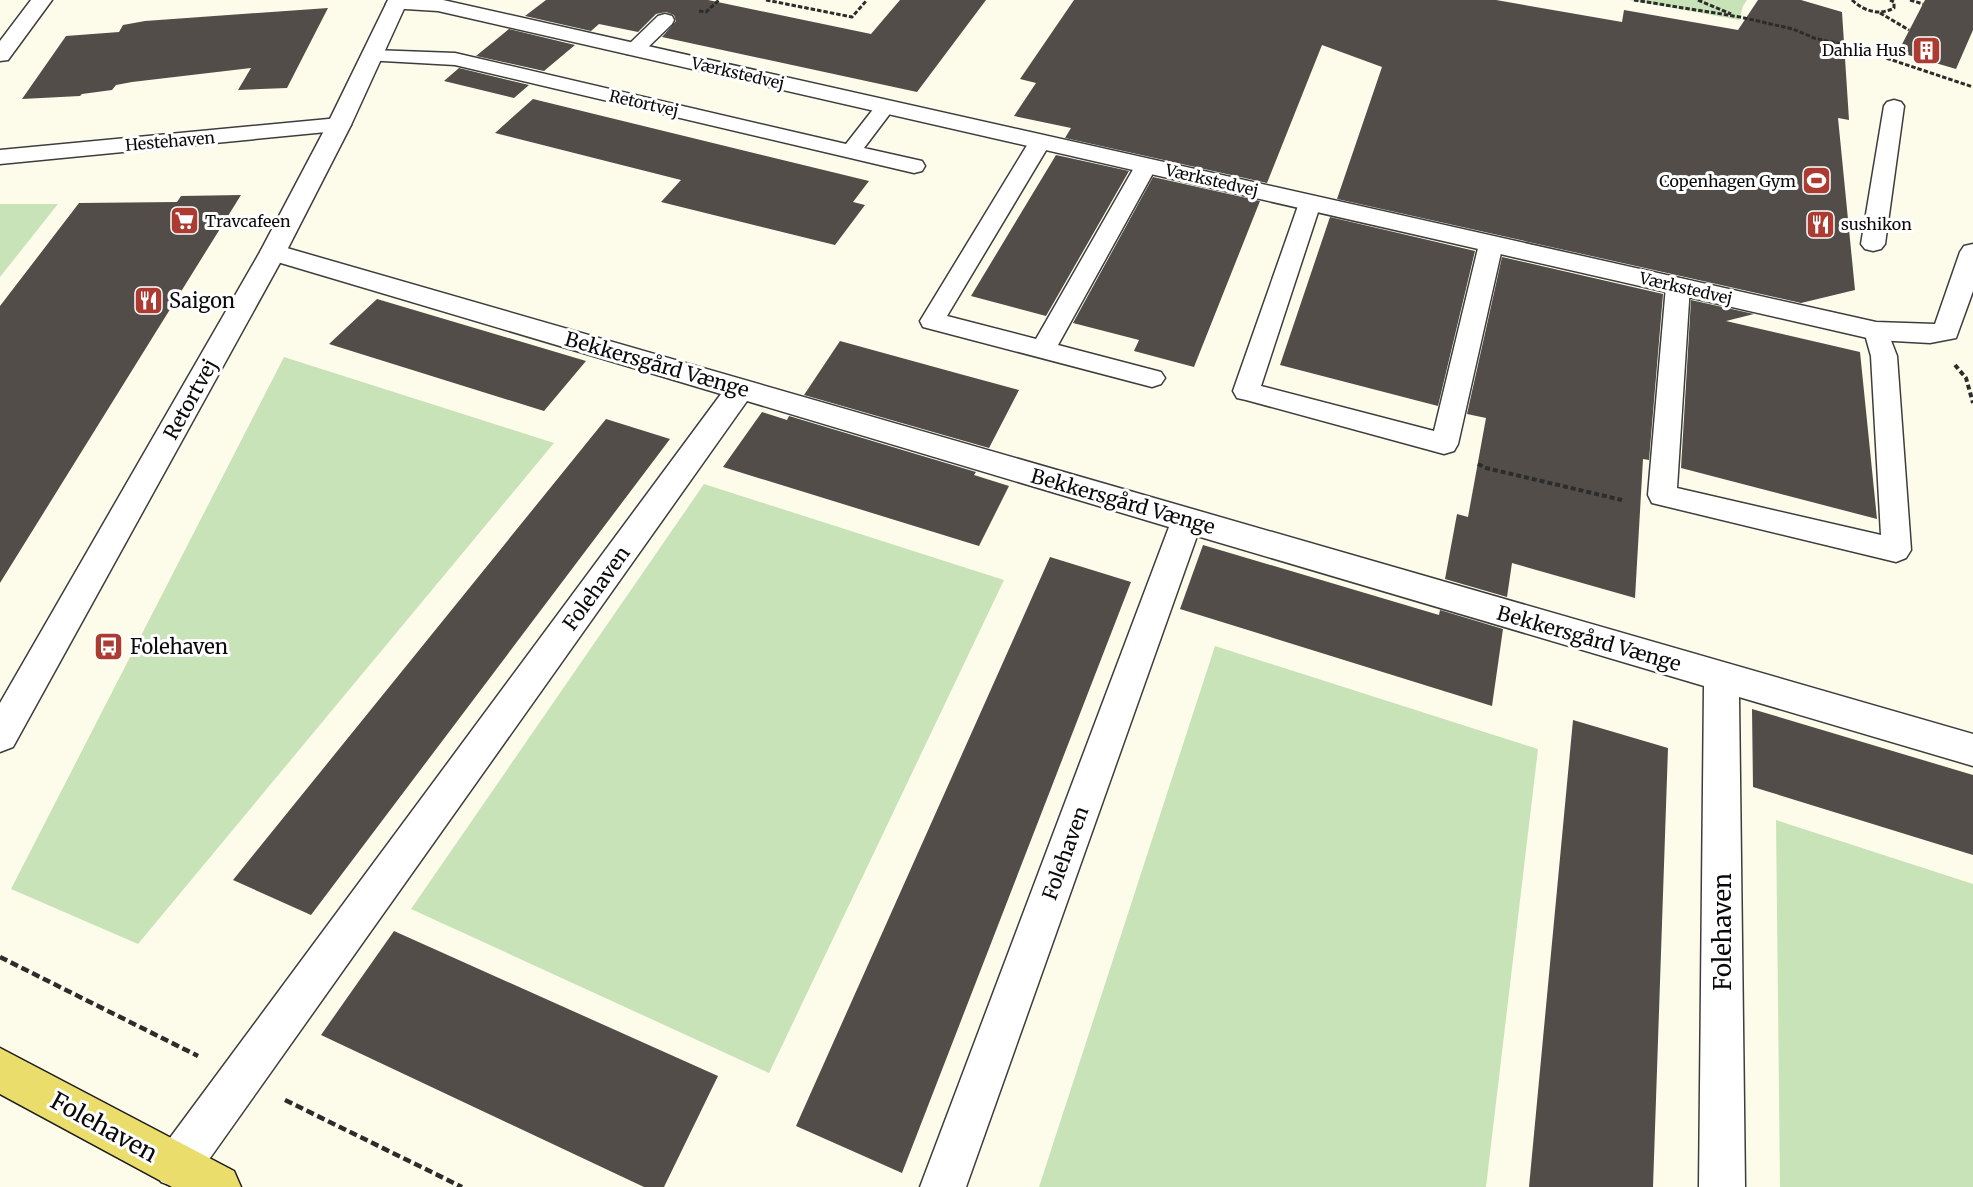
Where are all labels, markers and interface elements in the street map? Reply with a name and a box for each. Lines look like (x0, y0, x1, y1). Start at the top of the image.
building icon: Dahlia Hus (1911, 34, 1943, 66)
place label: Dahlia Hus (1822, 40, 1906, 60)
street label: Værkstedvej (689, 52, 786, 93)
street label: Retortvej (607, 85, 681, 121)
street label: Hestehaven (124, 127, 216, 155)
street label: Værkstedvej (1163, 159, 1260, 200)
sports icon: Copenhagen Gym (1801, 165, 1833, 197)
place label: Copenhagen Gym (1659, 171, 1796, 191)
supermarket icon: Travcafeen (168, 205, 200, 237)
restaurant icon: sushikon (1804, 208, 1836, 240)
place label: Travcafeen (205, 211, 291, 231)
place label: sushikon (1841, 214, 1912, 234)
street label: Værkstedvej (1637, 267, 1734, 308)
restaurant icon: Saigon (132, 284, 164, 316)
place label: Saigon (169, 288, 235, 313)
street label: Bekkersgård Vænge (562, 326, 752, 402)
street label: Retortvej (158, 354, 222, 444)
street label: Bekkersgård Vænge (1028, 463, 1218, 539)
street label: Folehaven (557, 541, 635, 635)
street label: Bekkersgård Vænge (1494, 600, 1684, 676)
bus stop icon: Folehaven (93, 630, 125, 662)
place label: Folehaven (130, 634, 228, 659)
street label: Folehaven (1036, 803, 1094, 903)
street label: Folehaven (1707, 873, 1738, 991)
street label: Folehaven (45, 1085, 163, 1169)

